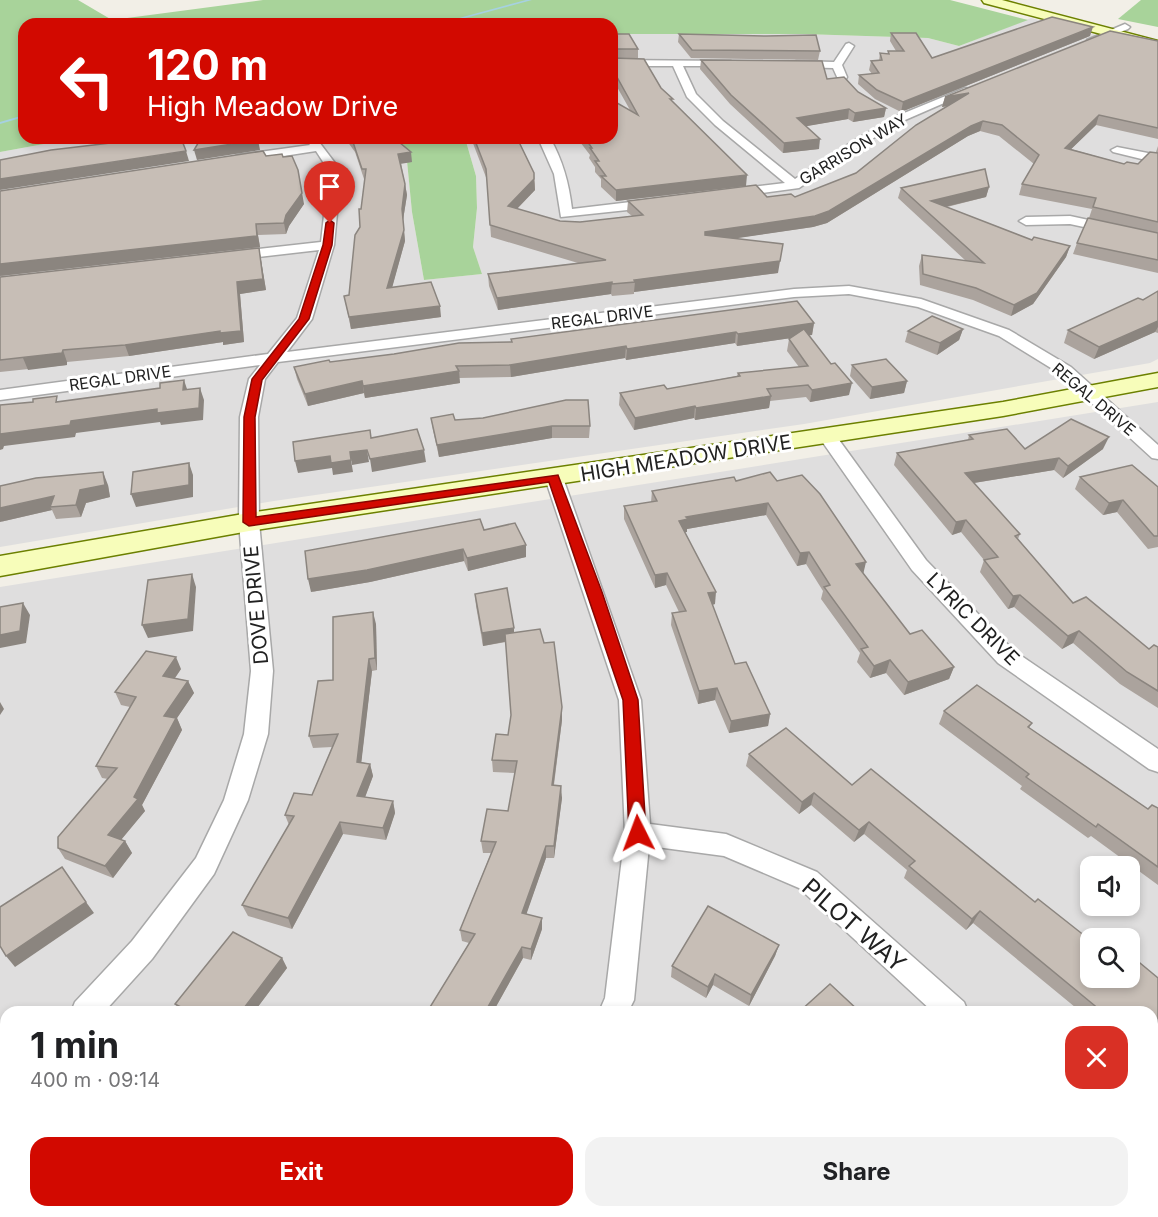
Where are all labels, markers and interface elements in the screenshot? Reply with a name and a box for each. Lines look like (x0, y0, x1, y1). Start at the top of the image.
text: 120 m (147, 39, 268, 90)
icon: left (48, 42, 126, 120)
text: High Meadow Drive (147, 90, 398, 123)
street label: GARRISON WAY (796, 109, 911, 189)
pin (304, 161, 355, 223)
icon: arrive (313, 170, 346, 203)
street label: REGAL DRIVE (550, 301, 654, 333)
street label: REGAL DRIVE (1048, 358, 1140, 440)
street label: REGAL DRIVE (68, 361, 172, 395)
street label: HIGH MEADOW DRIVE (579, 429, 793, 487)
street label: DOVE DRIVE (239, 545, 273, 665)
street label: LYRIC DRIVE (922, 568, 1024, 670)
position arrow (606, 801, 670, 865)
map controls (1080, 856, 1140, 988)
button: sound (1080, 856, 1140, 916)
street label: PILOT WAY (796, 872, 912, 978)
button: search (1080, 928, 1140, 988)
text: 1 min (30, 1023, 119, 1067)
button: close (1065, 1026, 1128, 1089)
text: 400 m · 09:14 (30, 1068, 160, 1092)
button: Exit (30, 1137, 573, 1206)
button: Share (585, 1137, 1128, 1206)

